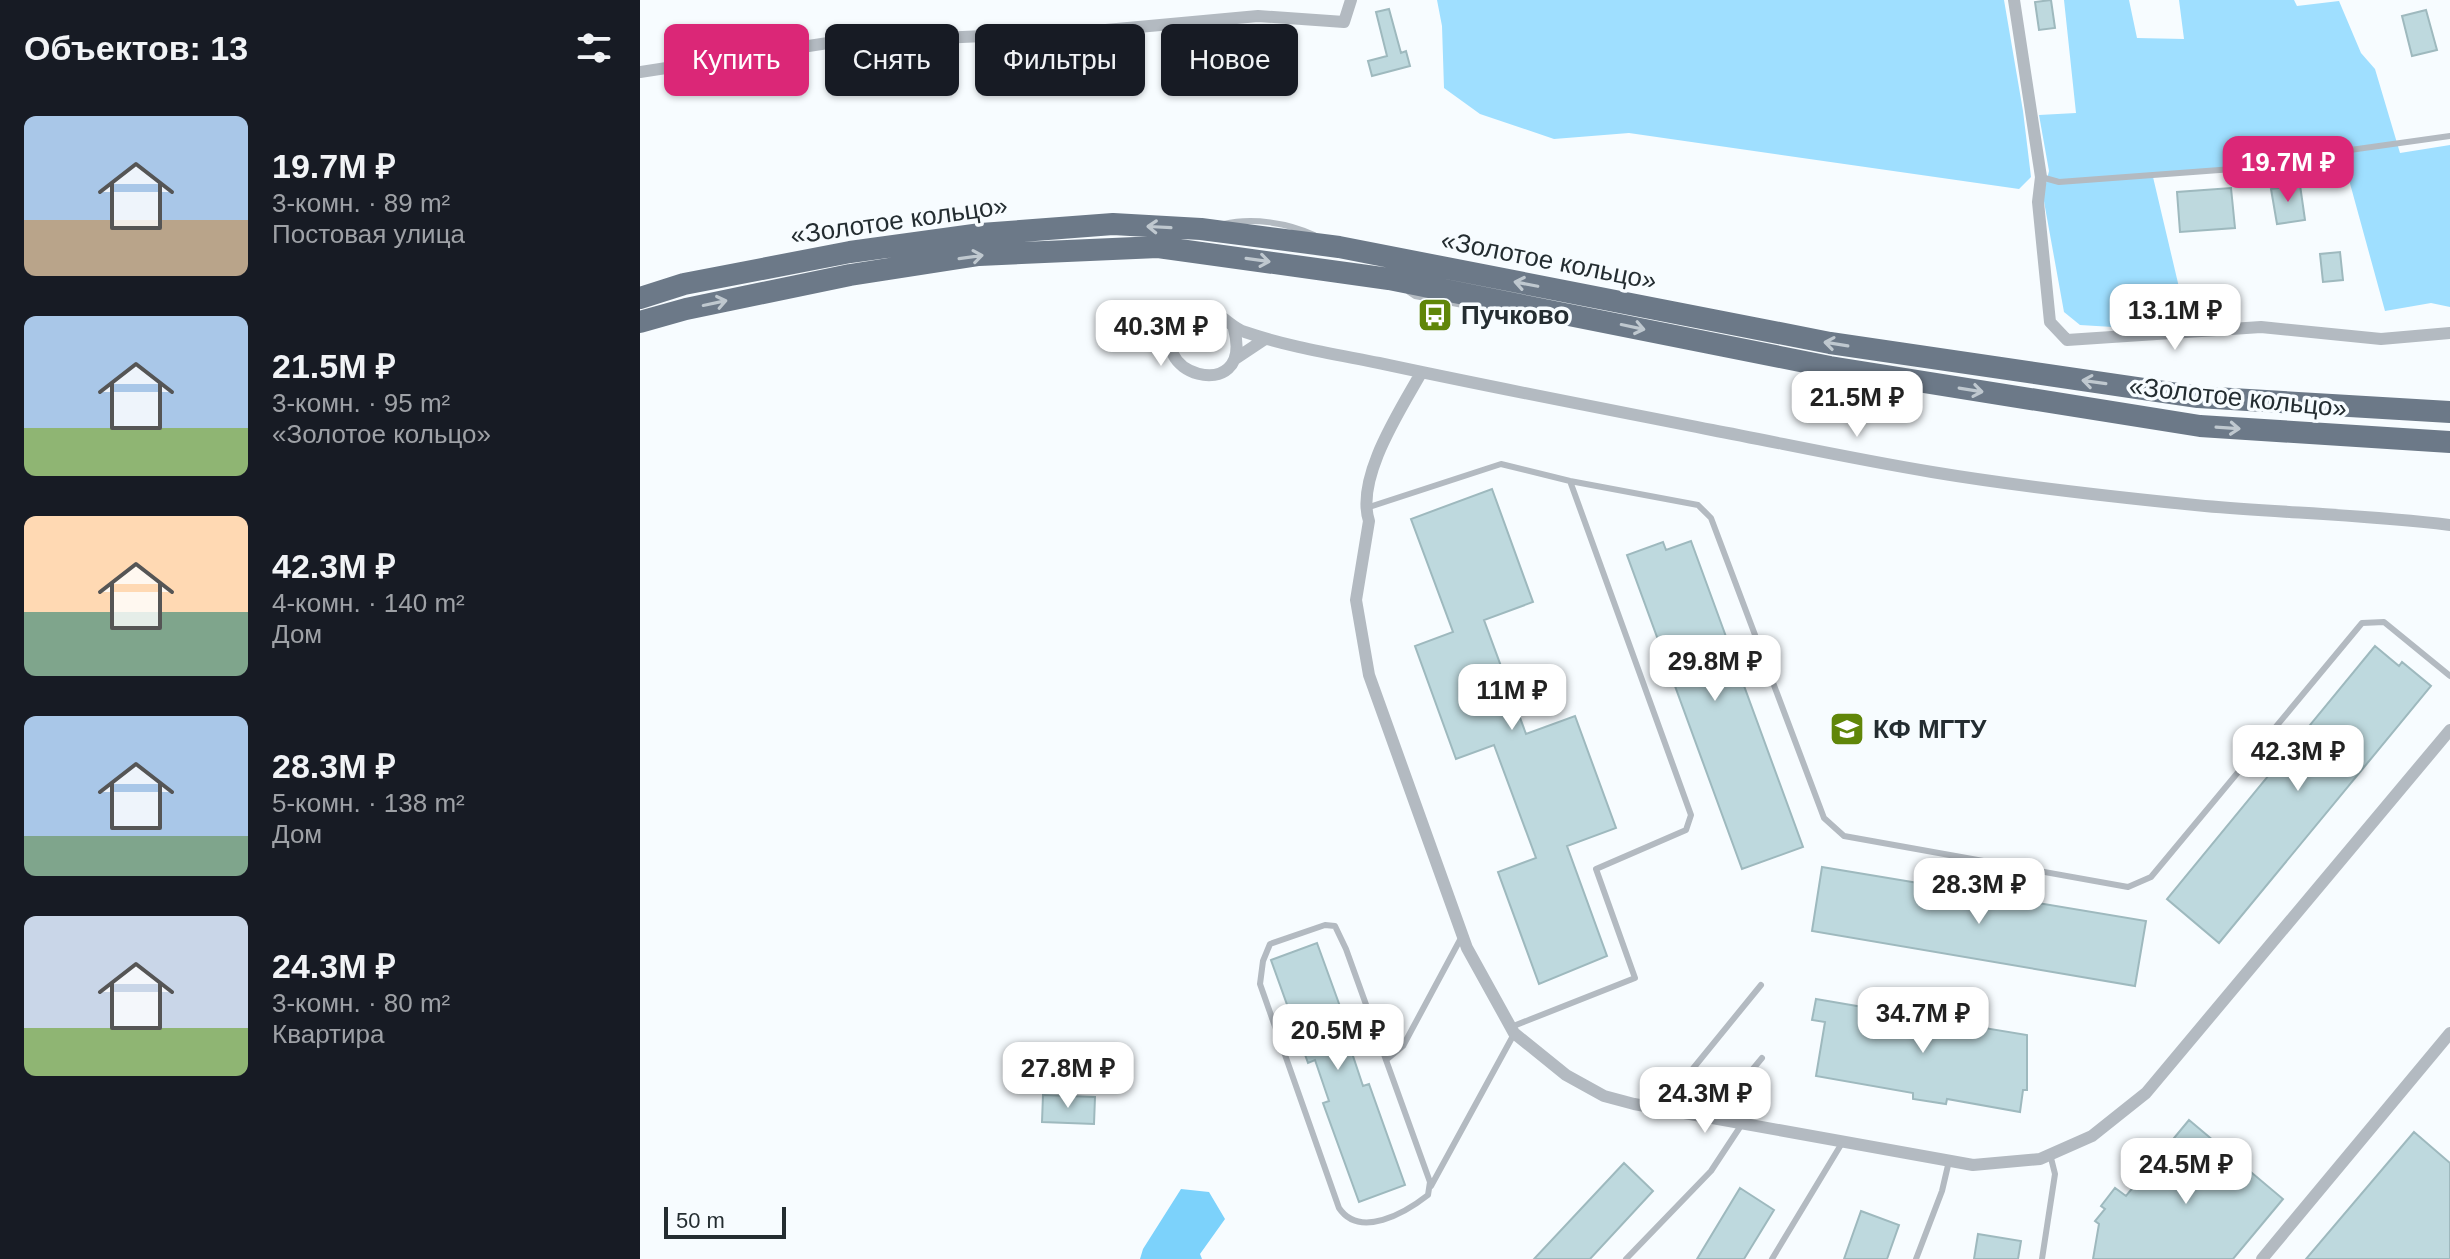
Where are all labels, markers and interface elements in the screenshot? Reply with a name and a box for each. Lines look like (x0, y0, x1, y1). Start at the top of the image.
chip: Купить (664, 24, 809, 96)
chip: Снять (825, 24, 959, 96)
chip: Фильтры (975, 24, 1145, 96)
chip: Новое (1161, 24, 1298, 96)
icon: filters (572, 26, 616, 70)
text: Объектов: 13 (24, 29, 248, 67)
pin: 19.7M ₽ (2214, 136, 2362, 204)
text: 19.7M ₽ (272, 147, 396, 185)
text: 19.7M ₽ (2241, 147, 2335, 177)
icon: home (88, 148, 184, 244)
text: 3-комн. · 89 m² (272, 188, 450, 218)
street label: «Золотое кольцо» (788, 190, 1010, 250)
text: Постовая улица (272, 219, 465, 249)
one-way arrow (1146, 219, 1173, 234)
street label: «Золотое кольцо» (1439, 224, 1659, 296)
one-way arrow (957, 249, 984, 264)
one-way arrow (1245, 253, 1270, 268)
one-way arrow (1514, 276, 1539, 291)
pin: 13.1M ₽ (2101, 284, 2249, 352)
one-way arrow (702, 294, 728, 309)
text: 13.1M ₽ (2128, 295, 2222, 325)
bus stop icon: Пучково (1416, 296, 1454, 334)
pin: 40.3M ₽ (1087, 300, 1235, 368)
place label: Пучково (1461, 300, 1569, 330)
text: 40.3M ₽ (1114, 311, 1208, 341)
one-way arrow (1620, 320, 1645, 335)
one-way arrow (1824, 336, 1850, 351)
text: 21.5M ₽ (272, 347, 396, 385)
icon: home (88, 348, 184, 444)
pin: 21.5M ₽ (1783, 371, 1931, 439)
street label: «Золотое кольцо» (2128, 371, 2348, 423)
one-way arrow (2081, 374, 2107, 389)
text: 21.5M ₽ (1810, 382, 1904, 412)
one-way arrow (1958, 383, 1983, 398)
text: 3-комн. · 95 m² (272, 388, 450, 418)
text: «Золотое кольцо» (272, 419, 491, 449)
one-way arrow (2214, 421, 2241, 436)
text: 42.3M ₽ (272, 547, 396, 585)
icon: home (88, 548, 184, 644)
text: 4-комн. · 140 m² (272, 588, 465, 618)
text: Дом (272, 619, 322, 649)
pin: 29.8M ₽ (1641, 635, 1789, 703)
text: 29.8M ₽ (1668, 646, 1762, 676)
pin: 11M ₽ (1456, 664, 1568, 732)
text: 11M ₽ (1476, 675, 1548, 705)
school or university icon: КФ МГТУ (1828, 710, 1866, 748)
place label: КФ МГТУ (1873, 714, 1987, 744)
pin: 42.3M ₽ (2224, 725, 2372, 793)
text: 42.3M ₽ (2251, 736, 2345, 766)
text: 28.3M ₽ (272, 747, 396, 785)
icon: home (88, 748, 184, 844)
text: 5-комн. · 138 m² (272, 788, 465, 818)
text: Дом (272, 819, 322, 849)
pin: 28.3M ₽ (1905, 858, 2053, 926)
text: 28.3M ₽ (1932, 869, 2026, 899)
text: 24.3M ₽ (272, 947, 396, 985)
icon: home (88, 948, 184, 1044)
pin: 34.7M ₽ (1849, 987, 1997, 1055)
text: 3-комн. · 80 m² (272, 988, 450, 1018)
text: 34.7M ₽ (1876, 998, 1970, 1028)
pin: 20.5M ₽ (1264, 1004, 1412, 1072)
text: 20.5M ₽ (1291, 1015, 1385, 1045)
text: Квартира (272, 1019, 384, 1049)
pin: 27.8M ₽ (994, 1042, 1142, 1110)
text: 27.8M ₽ (1021, 1053, 1115, 1083)
pin: 24.3M ₽ (1631, 1067, 1779, 1135)
text: 24.3M ₽ (1658, 1078, 1752, 1108)
pin: 24.5M ₽ (2112, 1138, 2260, 1206)
text: 24.5M ₽ (2139, 1149, 2233, 1179)
scale bar (664, 1203, 786, 1239)
text: 50 m (676, 1208, 725, 1233)

